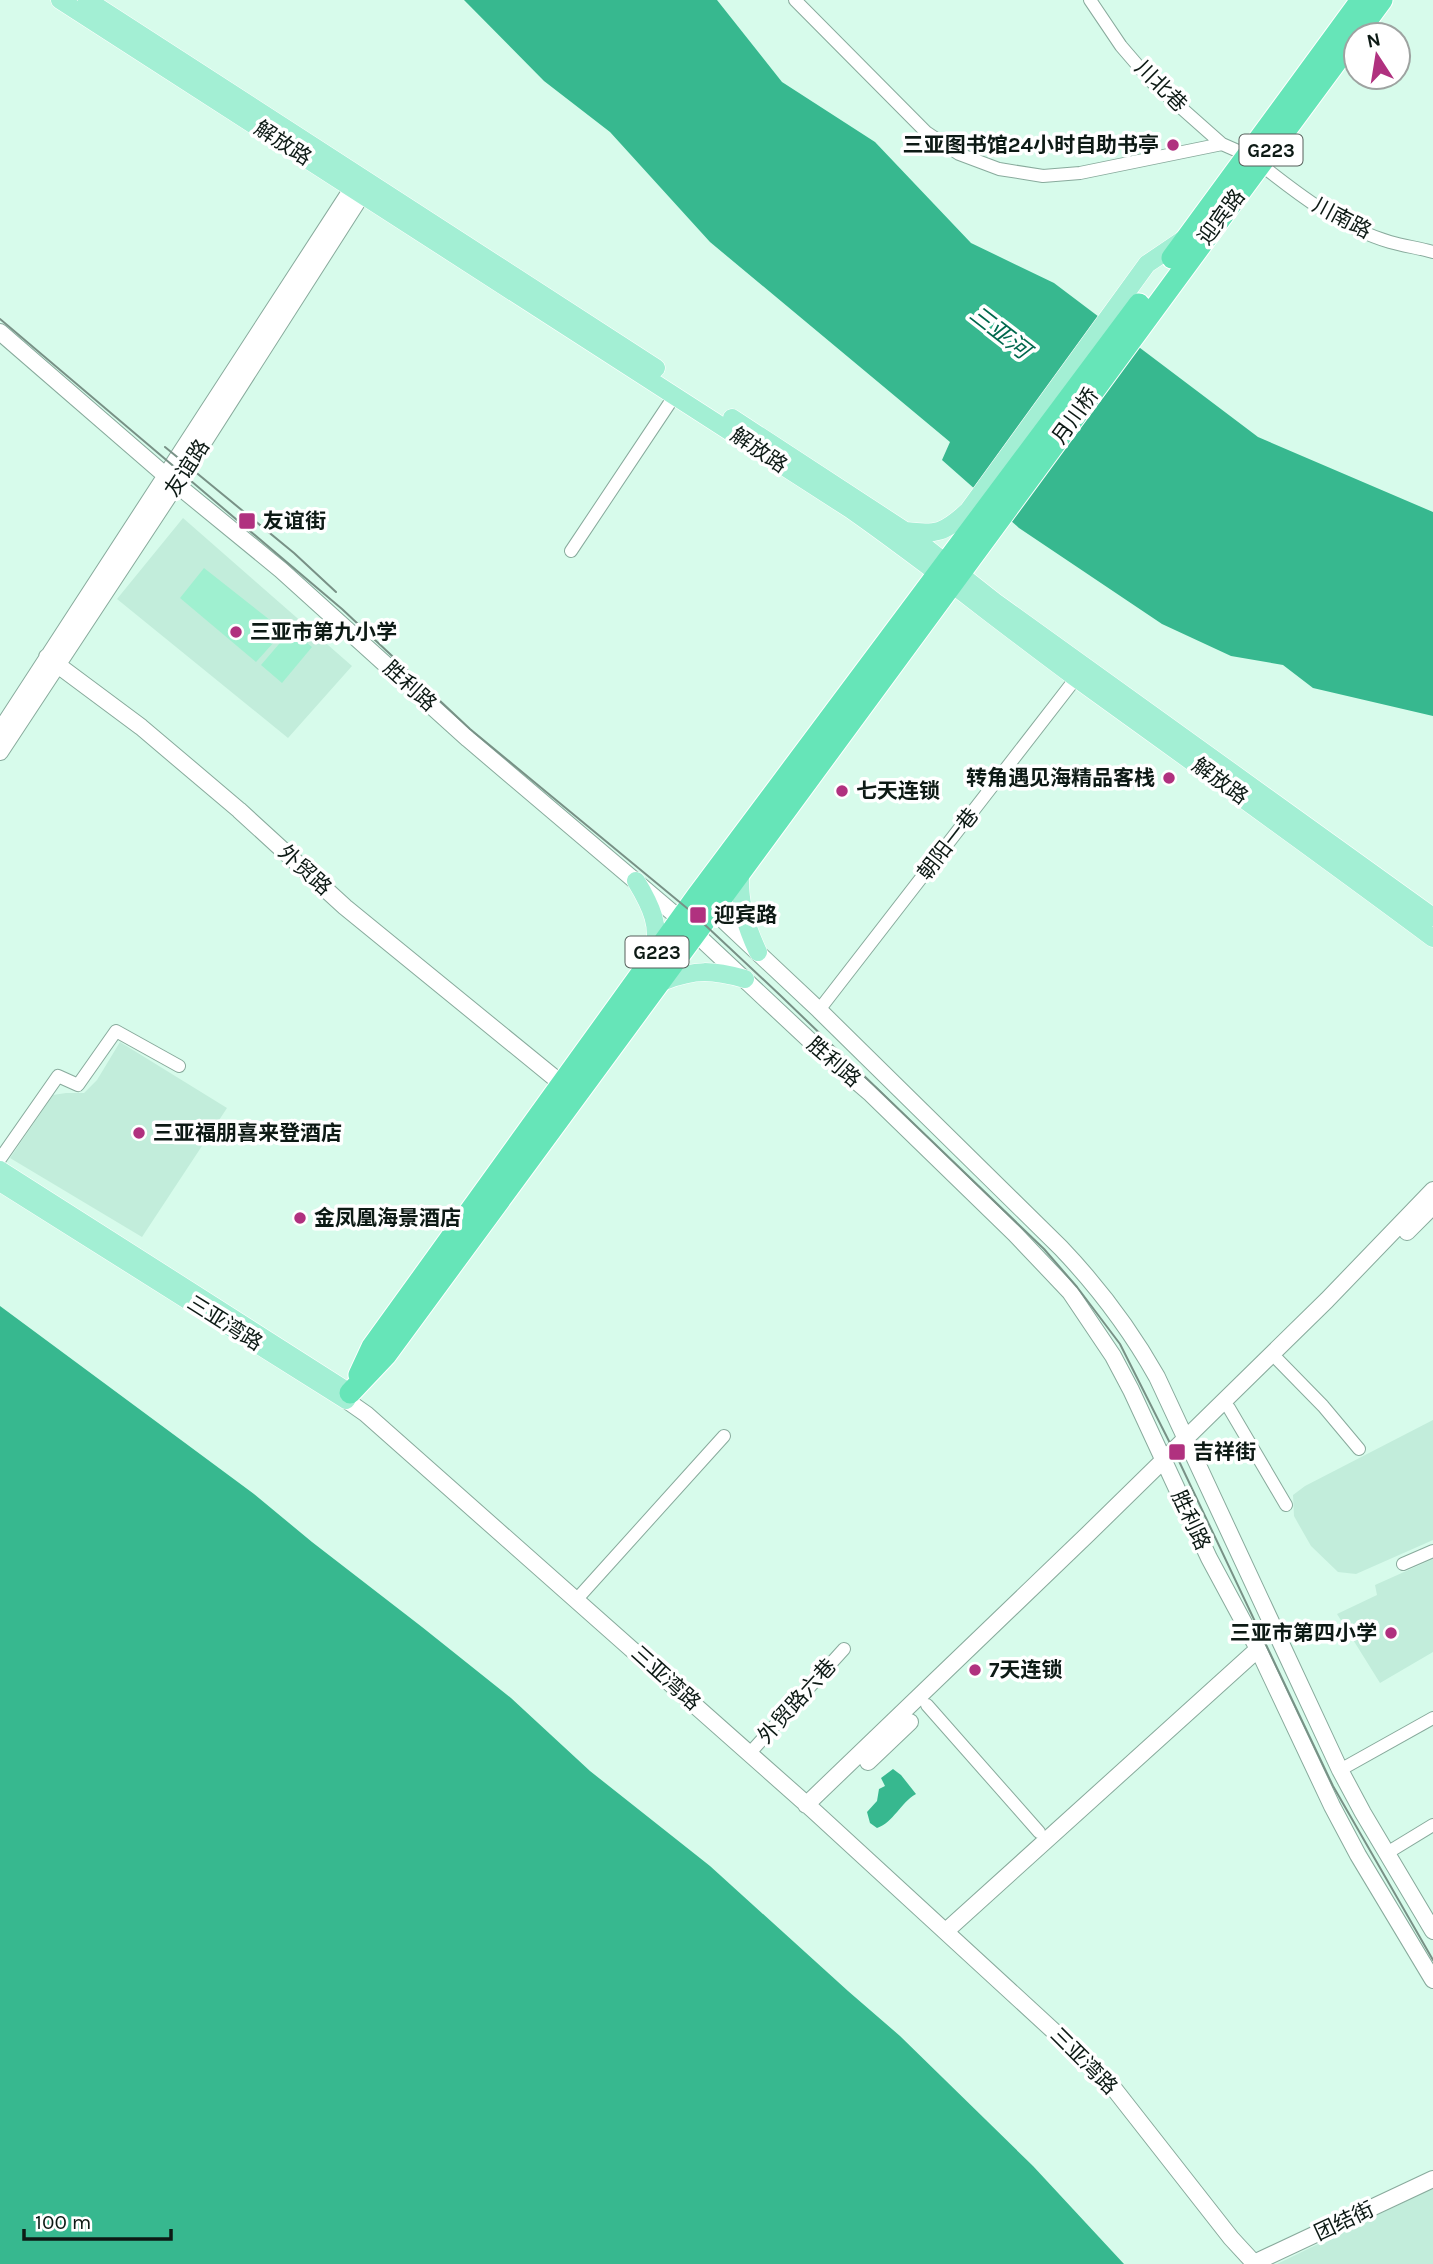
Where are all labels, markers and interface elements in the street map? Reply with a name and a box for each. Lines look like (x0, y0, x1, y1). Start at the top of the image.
north arrow (1342, 21, 1412, 91)
text: N (1365, 28, 1383, 53)
street label: 川北巷 (1130, 55, 1192, 117)
street label: 解放路 (250, 116, 316, 170)
place label: 三亚图书馆24小时自助书亭 (903, 133, 1159, 157)
road number: G223 (1240, 134, 1302, 166)
marker: 三亚图书馆24小时自助书亭 (1165, 137, 1181, 153)
street label: 迎宾路 (1192, 185, 1250, 249)
street label: 川南路 (1309, 193, 1375, 243)
water label: 三亚河 (964, 301, 1038, 367)
street label: 月川桥 (1047, 383, 1103, 449)
street label: 解放路 (726, 422, 792, 478)
street label: 友谊路 (160, 435, 214, 501)
place label: 友谊街 (263, 509, 326, 533)
marker: 友谊街 (237, 511, 257, 531)
place label: 三亚市第九小学 (250, 620, 397, 644)
marker: 三亚市第九小学 (228, 624, 244, 640)
street label: 胜利路 (379, 656, 441, 716)
street label: 解放路 (1187, 753, 1253, 809)
place label: 转角遇见海精品客栈 (966, 766, 1155, 790)
marker: 转角遇见海精品客栈 (1161, 770, 1177, 786)
place label: 七天连锁 (856, 779, 940, 803)
marker: 七天连锁 (834, 783, 850, 799)
street label: 朝阳一巷 (913, 804, 983, 884)
street label: 外贸路 (274, 840, 336, 900)
place label: 迎宾路 (714, 903, 777, 927)
marker: 迎宾路 (688, 905, 708, 925)
road number: G223 (626, 936, 688, 968)
street label: 胜利路 (802, 1032, 866, 1092)
place label: 三亚福朋喜来登酒店 (153, 1121, 342, 1145)
marker: 三亚福朋喜来登酒店 (131, 1125, 147, 1141)
place label: 金凤凰海景酒店 (314, 1206, 461, 1230)
marker: 金凤凰海景酒店 (292, 1210, 308, 1226)
street label: 三亚湾路 (183, 1291, 267, 1355)
place label: 吉祥街 (1193, 1440, 1256, 1464)
marker: 吉祥街 (1167, 1442, 1187, 1462)
street label: 胜利路 (1167, 1486, 1215, 1554)
place label: 三亚市第四小学 (1230, 1621, 1377, 1645)
marker: 三亚市第四小学 (1383, 1625, 1399, 1641)
street label: 三亚湾路 (627, 1641, 705, 1715)
street label: 外贸路六巷 (753, 1654, 841, 1748)
place label: 7天连锁 (989, 1658, 1062, 1682)
marker: 7天连锁 (967, 1662, 983, 1678)
street label: 三亚湾路 (1046, 2023, 1122, 2099)
street label: 团结街 (1310, 2197, 1378, 2245)
scale bar (24, 2198, 172, 2242)
text: 100 m (35, 2210, 92, 2234)

